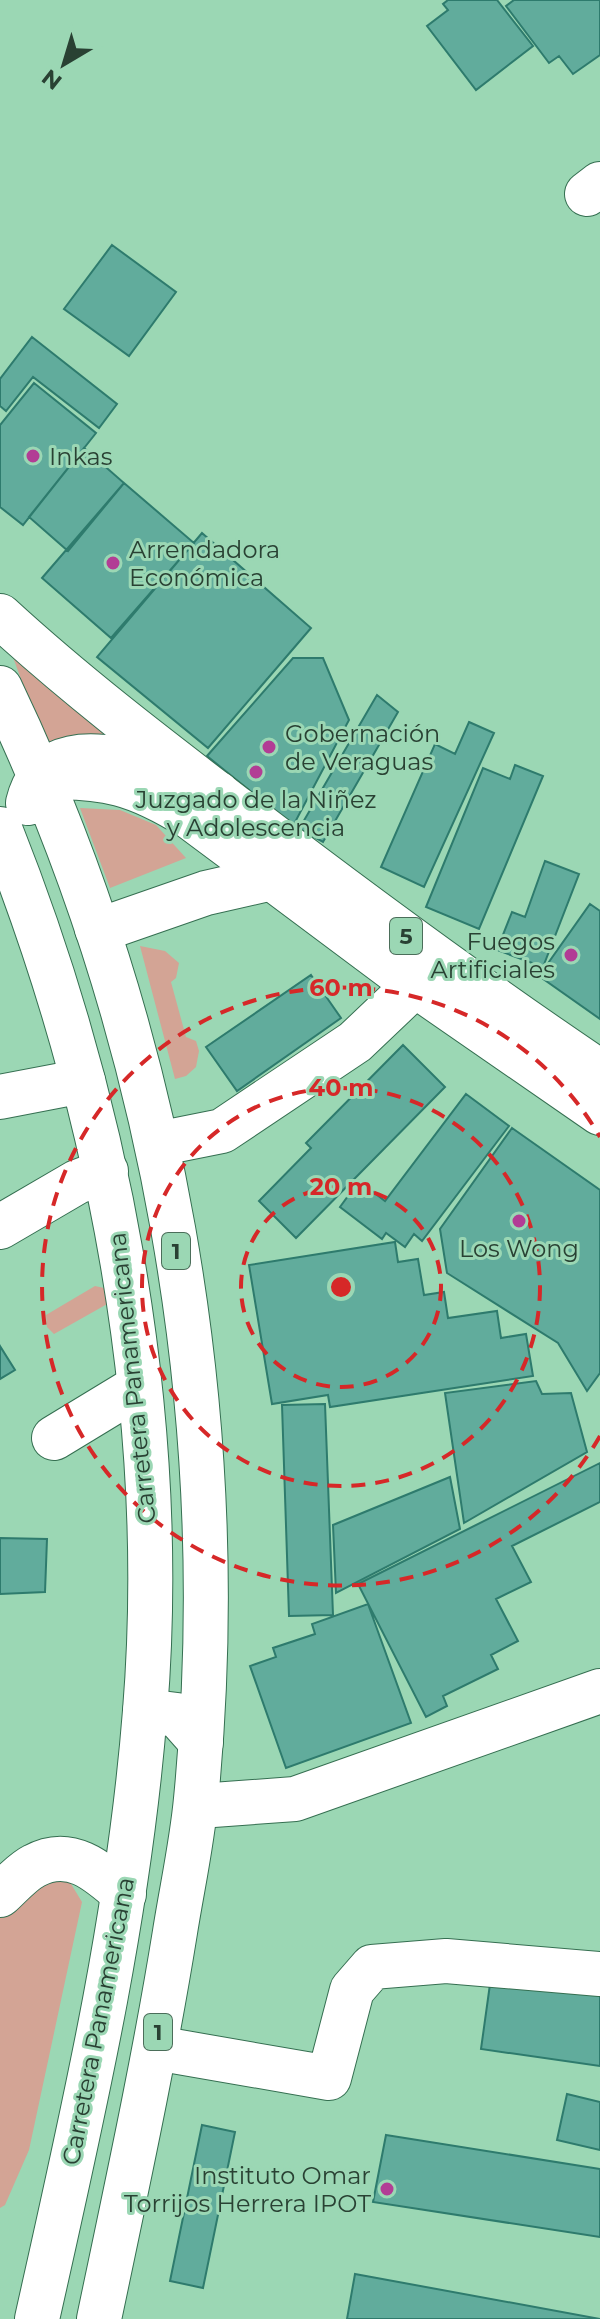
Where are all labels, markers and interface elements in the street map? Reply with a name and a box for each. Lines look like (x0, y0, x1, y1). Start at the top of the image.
north arrow (24, 24, 104, 104)
text: N (37, 63, 67, 95)
place label: Inkas (49, 442, 112, 471)
marker: Inkas (24, 447, 42, 465)
place label: Arrendadora Económica (129, 535, 280, 592)
marker: Arrendadora Económica (104, 554, 122, 572)
place label: Gobernación de Veraguas (285, 719, 440, 776)
marker: Gobernación de Veraguas (260, 738, 278, 756)
marker: Juzgado de la Niñez y Adolescencia (247, 763, 265, 781)
place label: Juzgado de la Niñez y Adolescencia (134, 785, 377, 842)
road number: 5 (390, 918, 422, 954)
place label: Fuegos Artificiales (431, 927, 555, 984)
marker: Fuegos Artificiales (562, 946, 580, 964)
text: 60 m (309, 973, 373, 1002)
text: 40 m (309, 1073, 373, 1102)
text: 20 m (310, 1172, 372, 1201)
marker: Los Wong (510, 1212, 528, 1230)
street label: Carretera Panamericana (102, 1231, 162, 1525)
road number: 1 (162, 1233, 190, 1269)
place label: Los Wong (459, 1234, 579, 1263)
centre of rings (327, 1273, 355, 1301)
street label: Carretera Panamericana (56, 1875, 140, 2167)
road number: 1 (144, 2014, 172, 2050)
place label: Instituto Omar Torrijos Herrera IPOT (124, 2161, 371, 2218)
marker: Instituto Omar Torrijos Herrera IPOT (378, 2180, 396, 2198)

